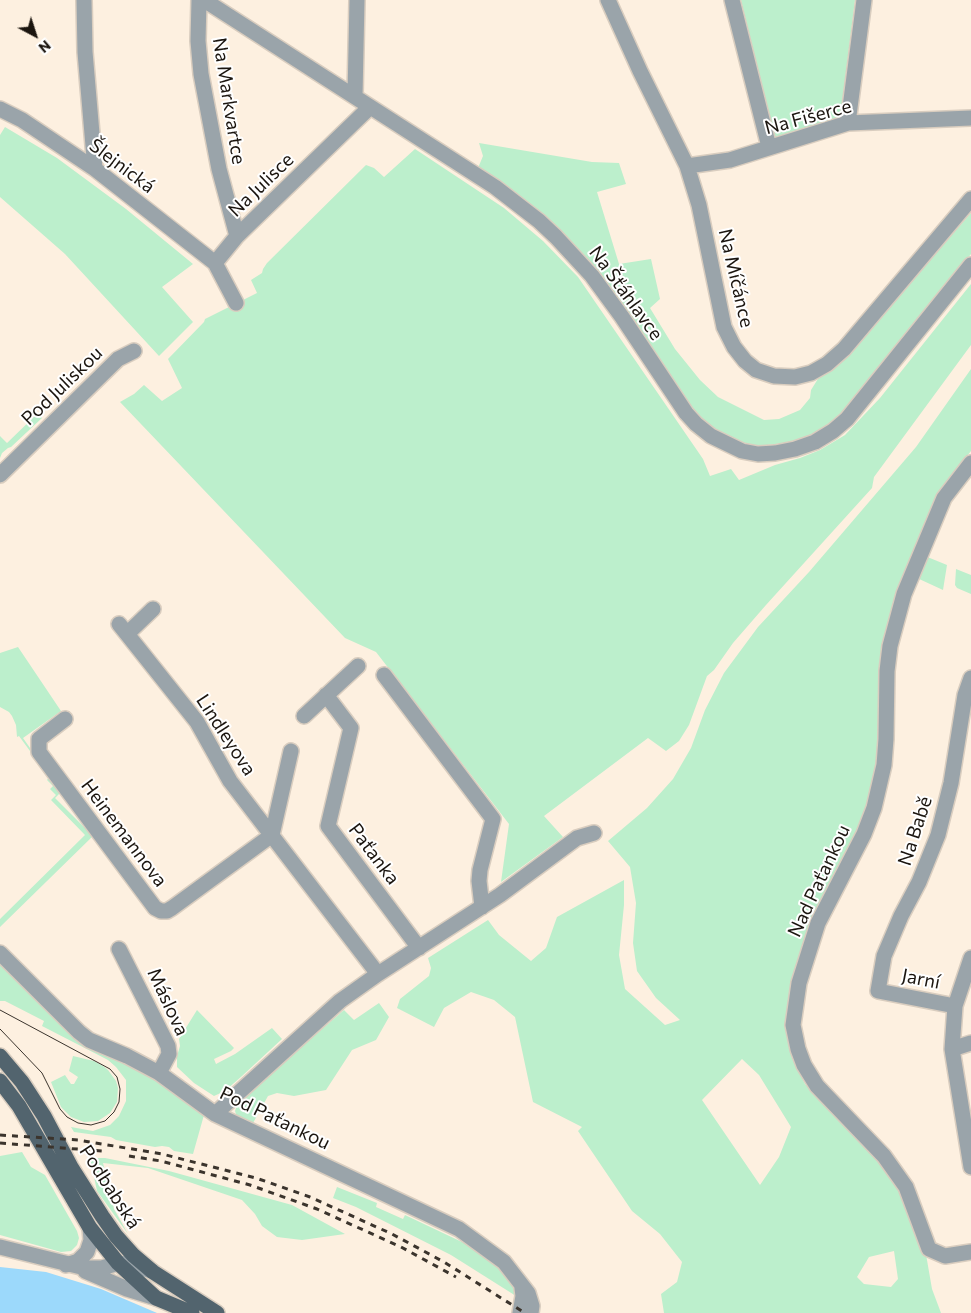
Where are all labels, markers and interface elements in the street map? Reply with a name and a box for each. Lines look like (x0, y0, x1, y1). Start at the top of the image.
north arrow (10, 10, 60, 60)
street label: Na Markvartce (208, 36, 250, 166)
text: N (35, 37, 54, 57)
street label: Na Fišerce (762, 94, 854, 140)
street label: Šlejnická (85, 134, 159, 198)
street label: Na Julisce (224, 148, 298, 222)
street label: Na Míčánce (714, 226, 758, 330)
street label: Na Šťáhlavce (584, 241, 668, 345)
street label: Pod Juliskou (17, 342, 107, 430)
street label: Lindleyova (191, 690, 261, 780)
street label: Heinemannova (76, 775, 172, 891)
street label: Na Babě (893, 794, 937, 868)
street label: Paťanka (344, 819, 404, 889)
street label: Nad Paťankou (783, 821, 855, 941)
street label: Jarní (900, 964, 942, 994)
street label: Máslova (142, 965, 194, 1039)
street label: Pod Paťankou (216, 1081, 334, 1155)
street label: Podbabská (75, 1141, 145, 1233)

